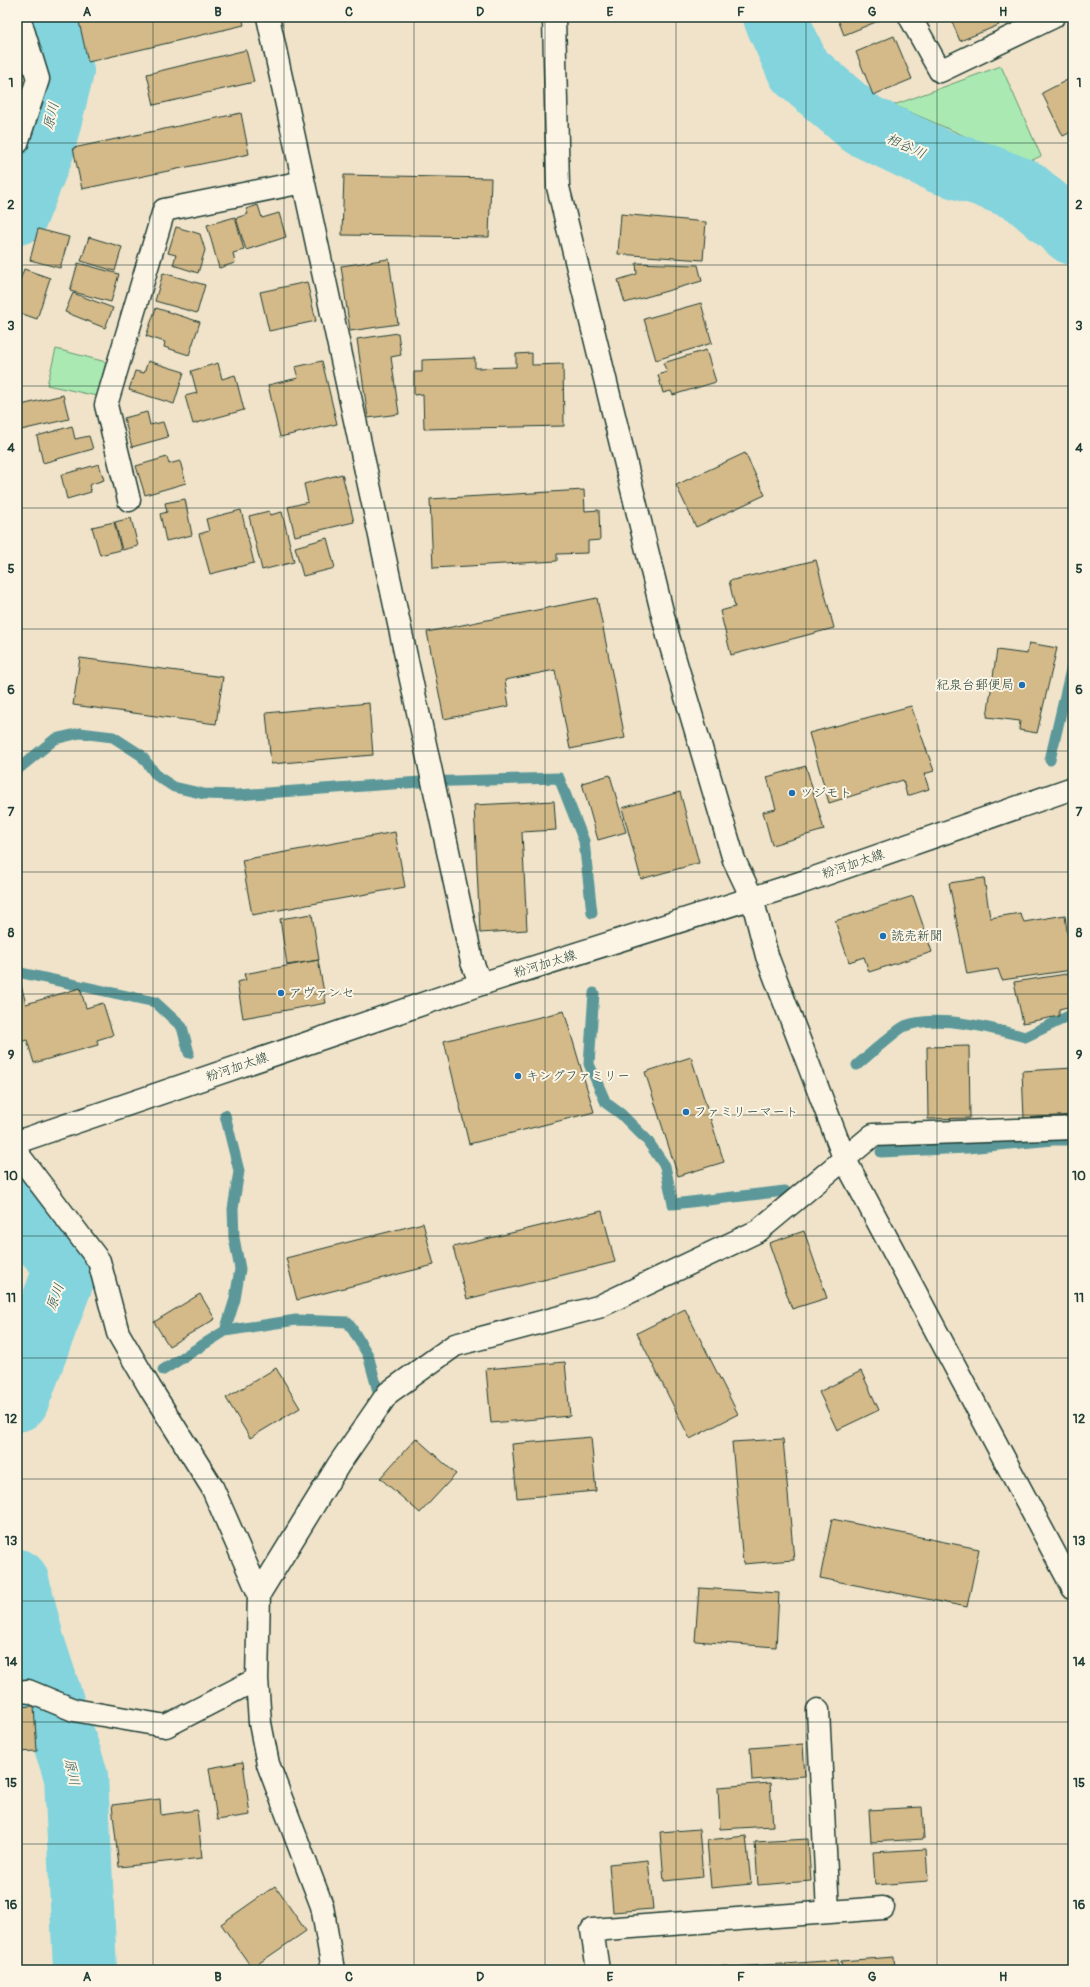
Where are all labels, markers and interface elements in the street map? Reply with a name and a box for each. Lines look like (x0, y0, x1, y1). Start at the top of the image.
text: A (83, 4, 92, 20)
text: B (214, 4, 222, 20)
text: C (345, 4, 353, 20)
text: D (476, 4, 484, 20)
text: E (607, 4, 614, 20)
text: F (737, 4, 745, 20)
text: G (868, 4, 877, 20)
text: H (999, 4, 1007, 20)
text: 1 (8, 75, 14, 91)
text: 1 (1076, 75, 1082, 91)
water label: 原川 (39, 100, 63, 132)
water label: 相谷川 (883, 129, 929, 163)
text: 2 (7, 197, 15, 213)
text: 2 (1075, 197, 1083, 213)
text: 3 (7, 318, 15, 334)
text: 3 (1075, 318, 1083, 334)
text: 4 (7, 440, 15, 456)
text: 4 (1075, 440, 1083, 456)
text: 5 (7, 561, 15, 577)
text: 5 (1075, 561, 1083, 577)
place label: 紀泉台郵便局 (936, 677, 1014, 693)
marker: 紀泉台郵便局 (1017, 680, 1027, 690)
text: 6 (7, 682, 15, 698)
text: 6 (1075, 682, 1083, 698)
place label: ツジモト (800, 785, 852, 801)
marker: ツジモト (787, 788, 797, 798)
text: 7 (8, 804, 15, 820)
text: 7 (1076, 804, 1083, 820)
street label: 粉河加太線 (820, 846, 887, 882)
text: 8 (8, 925, 15, 941)
text: 8 (1076, 925, 1083, 941)
place label: 読売新聞 (891, 928, 943, 944)
marker: 読売新聞 (878, 931, 888, 941)
street label: 粉河加太線 (512, 947, 579, 981)
place label: アヴァンセ (289, 985, 354, 1001)
marker: アヴァンセ (276, 988, 286, 998)
text: 9 (8, 1047, 15, 1063)
text: 9 (1076, 1047, 1083, 1063)
street label: 粉河加太線 (204, 1049, 271, 1085)
place label: キングファミリー (526, 1068, 630, 1084)
marker: キングファミリー (513, 1071, 523, 1081)
place label: ファミリーマート (694, 1104, 798, 1120)
marker: ファミリーマート (681, 1107, 691, 1117)
text: 10 (4, 1168, 18, 1184)
text: 10 (1072, 1168, 1086, 1184)
water label: 原川 (42, 1281, 68, 1313)
text: 11 (6, 1290, 16, 1306)
text: 11 (1074, 1290, 1084, 1306)
text: 12 (5, 1411, 17, 1427)
text: 12 (1073, 1411, 1085, 1427)
text: 13 (5, 1533, 17, 1549)
text: 13 (1073, 1533, 1085, 1549)
text: 14 (5, 1654, 18, 1670)
text: 14 (1073, 1654, 1086, 1670)
water label: 原川 (61, 1757, 83, 1787)
text: 15 (5, 1775, 17, 1791)
text: 15 (1073, 1775, 1085, 1791)
text: 16 (5, 1897, 18, 1913)
text: 16 (1073, 1897, 1086, 1913)
text: A (83, 1969, 92, 1985)
text: B (214, 1969, 222, 1985)
text: C (345, 1969, 353, 1985)
text: D (476, 1969, 484, 1985)
text: E (607, 1969, 614, 1985)
text: F (737, 1969, 745, 1985)
text: G (868, 1969, 877, 1985)
text: H (999, 1969, 1007, 1985)

